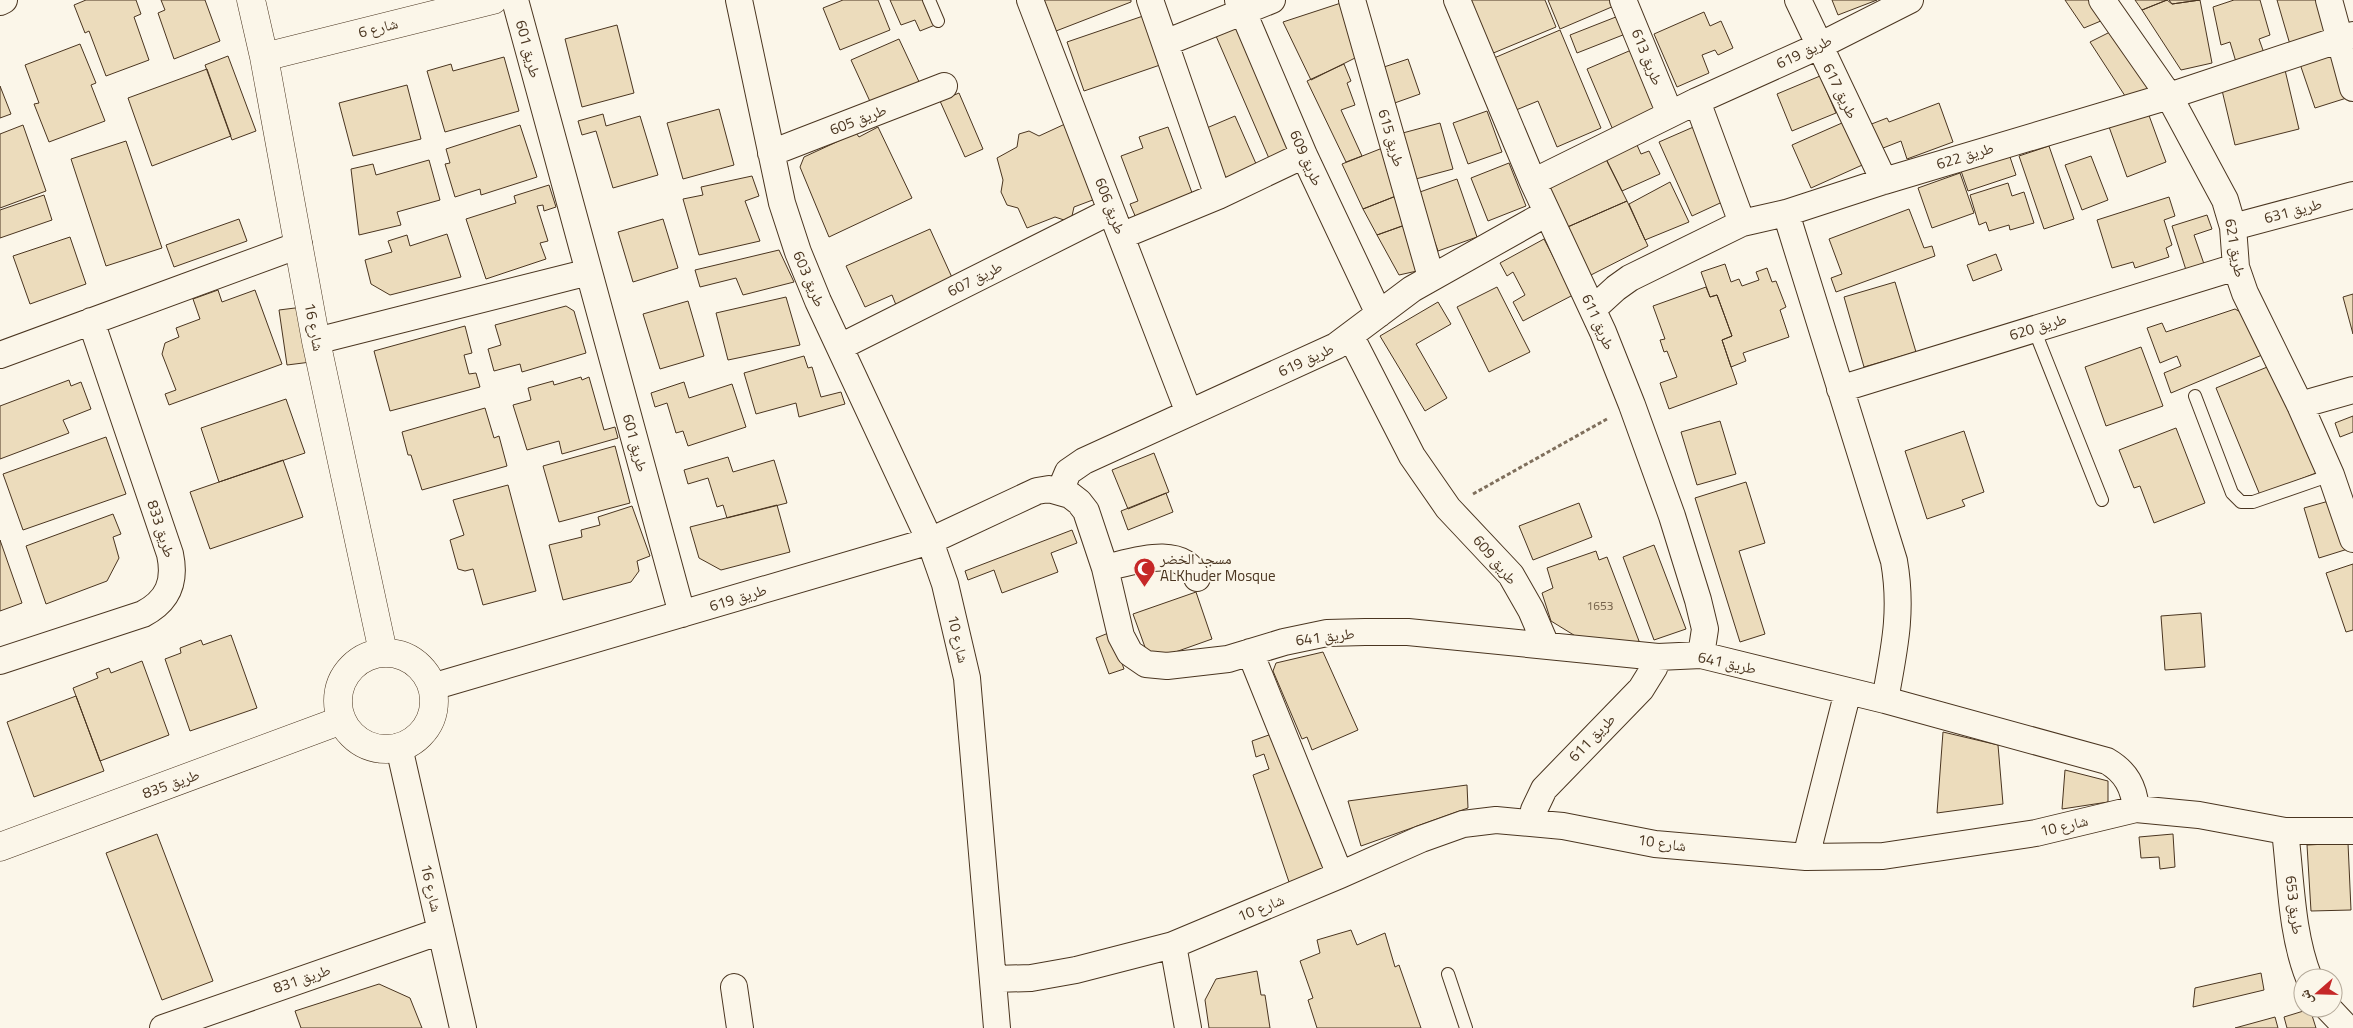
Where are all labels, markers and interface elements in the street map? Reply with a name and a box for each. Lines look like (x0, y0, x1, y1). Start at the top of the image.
street label: شارع 6 (356, 11, 400, 44)
street label: طريق 601 (510, 17, 547, 81)
street label: طريق 613 (1626, 25, 1669, 89)
street label: طريق 619 (1772, 29, 1836, 74)
street label: طريق 617 (1817, 59, 1864, 123)
street label: طريق 605 (826, 98, 890, 141)
street label: طريق 615 (1372, 106, 1411, 170)
street label: طريق 609 (1284, 126, 1329, 190)
street label: طريق 622 (1933, 136, 1997, 175)
street label: طريق 606 (1089, 174, 1132, 238)
street label: طريق 631 (2261, 192, 2325, 229)
street label: طريق 621 (2219, 217, 2252, 279)
street label: طريق 603 (787, 247, 832, 311)
street label: طريق 607 (943, 255, 1006, 302)
street label: طريق 611 (1576, 290, 1621, 354)
street label: شارع 16 (299, 301, 330, 353)
street label: طريق 620 (2006, 307, 2070, 346)
street label: طريق 619 (1274, 337, 1338, 382)
street label: طريق 601 (617, 411, 654, 475)
street label: طريق 833 (141, 497, 182, 561)
street label: طريق 609 (1468, 530, 1523, 590)
place label: مسجد الخضر ALKhuder Mosque (1159, 547, 1276, 587)
mosque icon: مسجد الخضر ALKhuder Mosque (1132, 556, 1156, 587)
street label: طريق 619 (706, 578, 770, 617)
house number: 1653 (1587, 596, 1613, 615)
street label: شارع 10 (942, 613, 975, 665)
street label: طريق 641 (1294, 621, 1356, 652)
street label: طريق 641 (1696, 645, 1759, 680)
street label: طريق 611 (1563, 708, 1621, 767)
street label: طريق 835 (139, 763, 203, 804)
street label: شارع 10 (2038, 809, 2090, 842)
street label: شارع 10 (1636, 828, 1688, 857)
street label: شارع 16 (415, 862, 448, 914)
street label: طريق 653 (2279, 874, 2310, 936)
street label: شارع 10 (1234, 888, 1288, 927)
street label: طريق 831 (270, 958, 334, 999)
north arrow (2293, 968, 2343, 1018)
text: ش (2293, 987, 2318, 1008)

